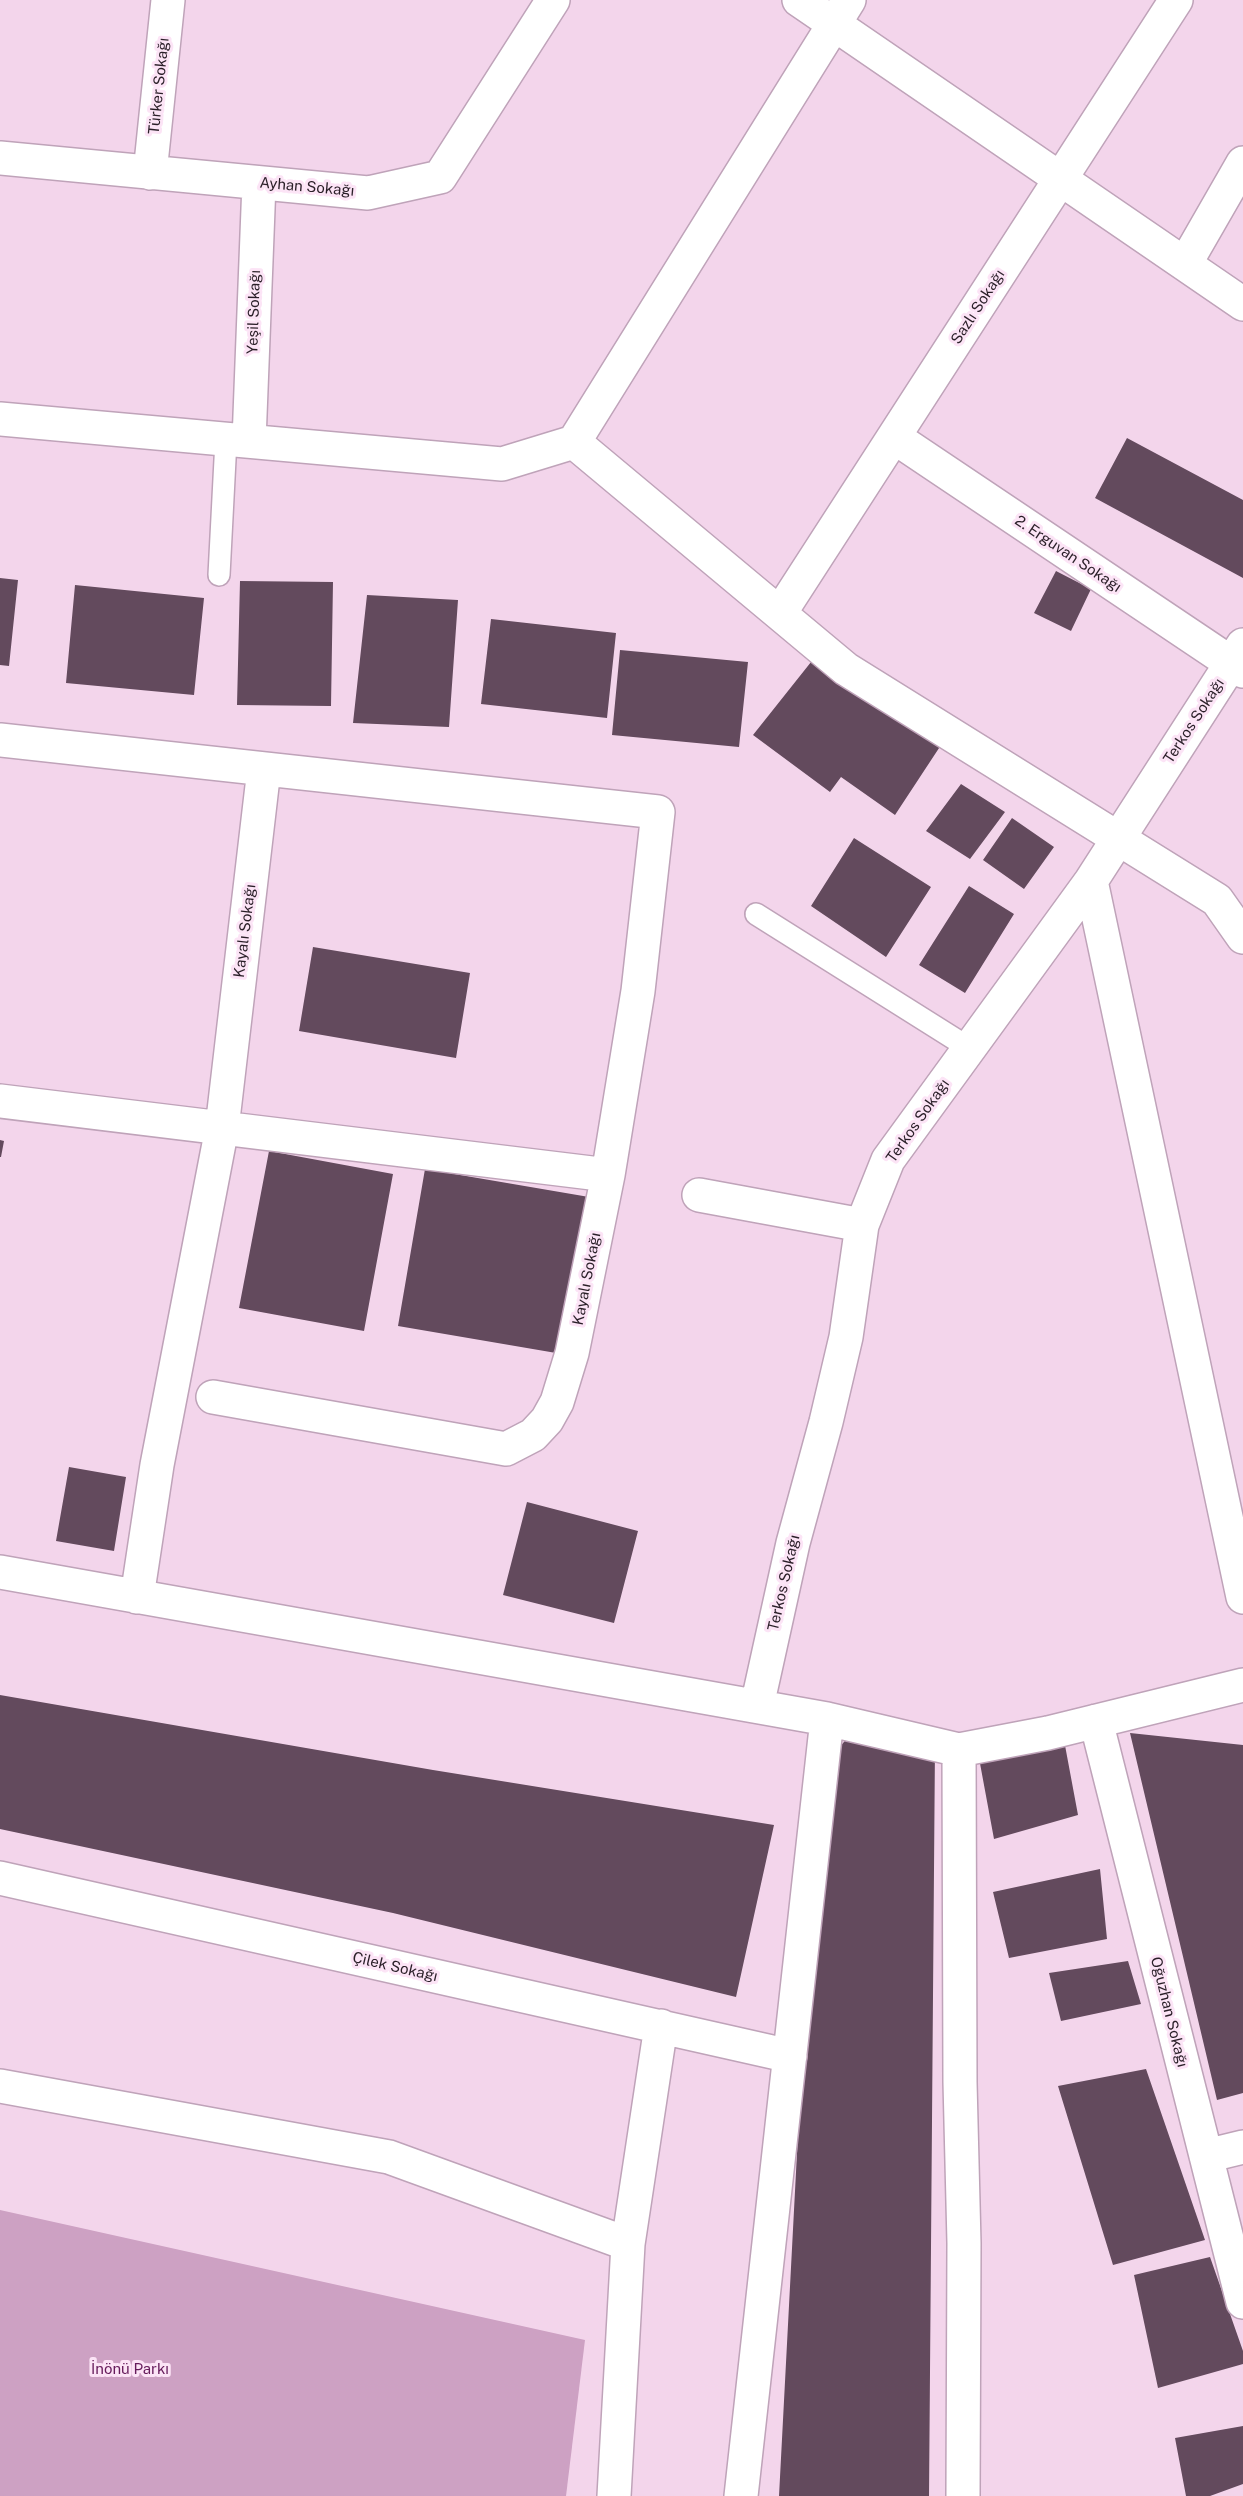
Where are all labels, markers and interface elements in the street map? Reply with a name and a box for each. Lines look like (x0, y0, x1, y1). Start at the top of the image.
street label: Türker Sokağı (145, 37, 173, 135)
street label: Ayhan Sokağı (259, 174, 355, 200)
street label: Sazlı Sokağı (947, 266, 1009, 348)
street label: Yeşil Sokağı (244, 270, 264, 354)
street label: 2. Erguvan Sokağı (1011, 512, 1125, 596)
street label: Terkos Sokağı (1160, 675, 1228, 767)
street label: Kayalı Sokağı (230, 883, 260, 979)
street label: Terkos Sokağı (883, 1076, 953, 1166)
street label: Kayalı Sokağı (569, 1231, 605, 1327)
street label: Terkos Sokağı (764, 1533, 804, 1633)
street label: Çilek Sokağı (351, 1948, 439, 1986)
street label: Oğuzhan Sokağı (1147, 1955, 1191, 2069)
park label: İnönü Parkı (91, 2360, 169, 2378)

